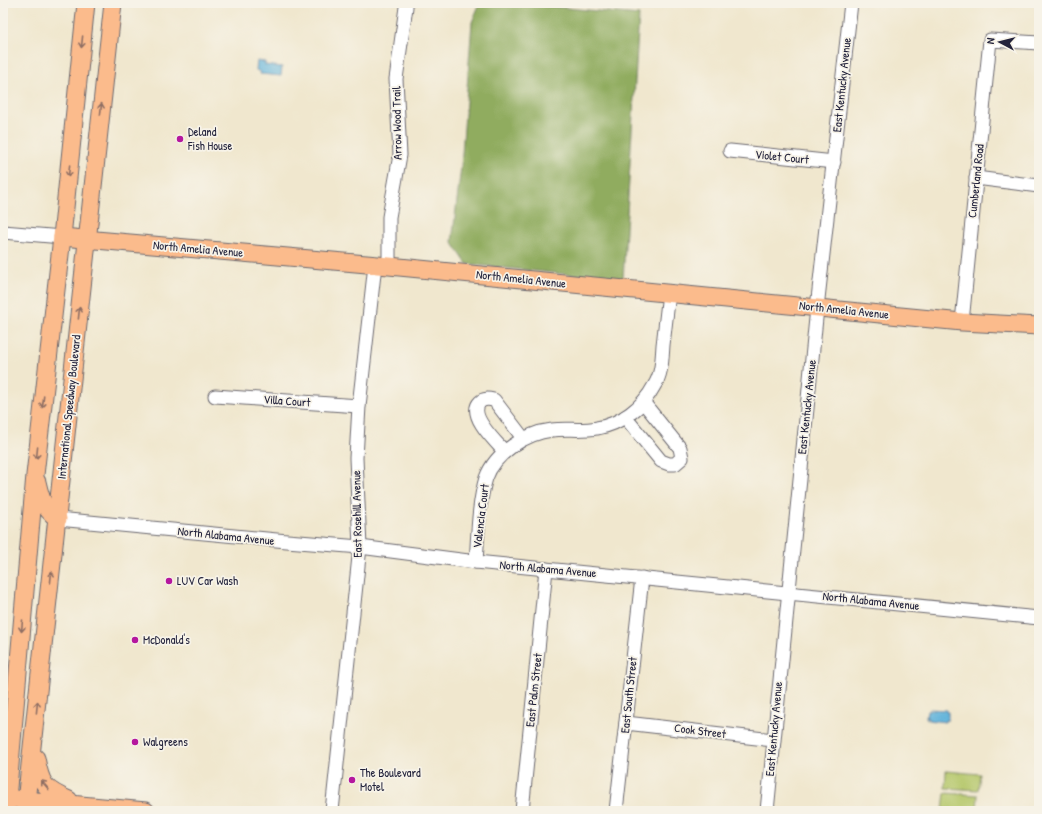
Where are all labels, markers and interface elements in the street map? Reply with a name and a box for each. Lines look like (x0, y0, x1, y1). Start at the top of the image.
north arrow (980, 22, 1020, 62)
one-way arrow (78, 35, 86, 48)
street label: East Kentucky Avenue (828, 37, 855, 133)
text: N (983, 37, 997, 45)
street label: Arrow Wood Trail (387, 85, 406, 160)
one-way arrow (97, 103, 105, 116)
place label: Deland Fish House (187, 123, 232, 154)
marker: Deland Fish House (175, 134, 185, 144)
street label: Cumberland Road (963, 143, 988, 219)
street label: Violet Court (754, 145, 811, 168)
one-way arrow (65, 164, 72, 177)
street label: North Amelia Avenue (152, 236, 244, 261)
street label: North Amelia Avenue (475, 265, 567, 292)
street label: North Amelia Avenue (798, 296, 890, 323)
one-way arrow (76, 307, 83, 320)
street label: International Speedway Boulevard (52, 334, 85, 480)
street label: East Kentucky Avenue (793, 359, 820, 455)
street label: Villa Court (263, 390, 312, 411)
one-way arrow (39, 395, 47, 408)
one-way arrow (33, 446, 41, 459)
street label: East Rosehill Avenue (347, 470, 366, 558)
street label: Valencia Court (468, 482, 493, 549)
street label: North Alabama Avenue (177, 522, 276, 549)
street label: North Alabama Avenue (499, 556, 597, 581)
one-way arrow (48, 571, 55, 584)
place label: LUV Car Wash (177, 572, 238, 589)
marker: LUV Car Wash (164, 576, 174, 586)
street label: North Alabama Avenue (822, 587, 921, 614)
one-way arrow (18, 619, 25, 632)
place label: McDonald's (143, 631, 190, 648)
marker: McDonald's (130, 635, 140, 645)
street label: East Palm Street (521, 651, 546, 728)
street label: East South Street (616, 655, 641, 734)
street label: East Kentucky Avenue (761, 681, 786, 777)
one-way arrow (34, 701, 41, 714)
street label: Cook Street (673, 719, 728, 742)
place label: Walgreens (143, 733, 188, 750)
marker: Walgreens (130, 737, 140, 747)
place label: The Boulevard Motel (360, 764, 421, 795)
marker: The Boulevard Motel (347, 775, 357, 785)
one-way arrow (41, 779, 50, 790)

